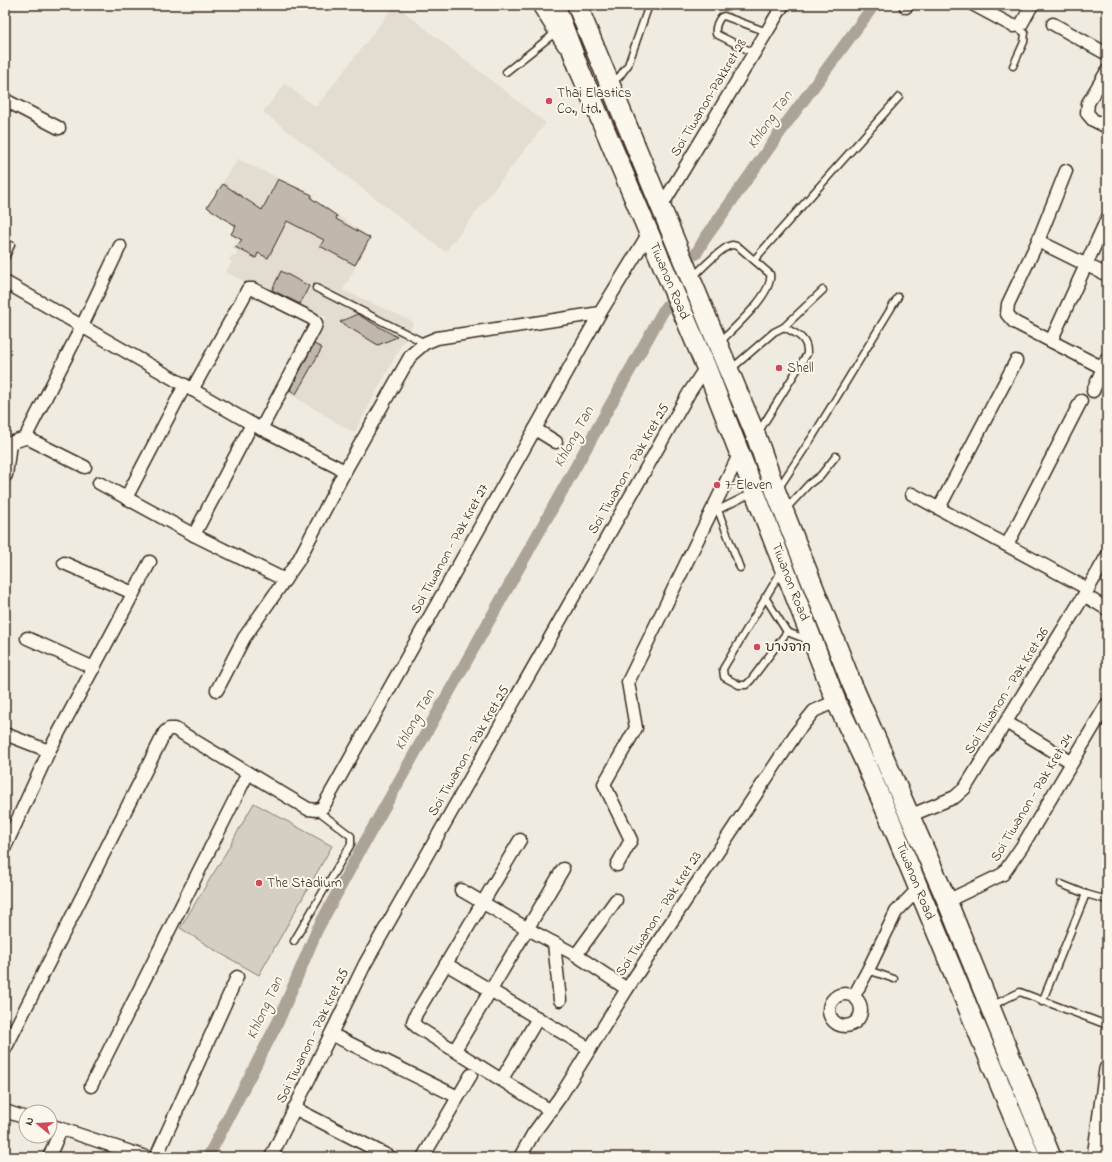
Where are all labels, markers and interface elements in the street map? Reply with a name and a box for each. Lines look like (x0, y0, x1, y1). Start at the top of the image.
street label: Soi Tiwanon-Pakkret 28 (665, 35, 753, 161)
place label: Thai Elastics Co., Ltd. (557, 83, 631, 120)
water label: Khlong Tan (742, 86, 799, 154)
marker: Thai Elastics Co., Ltd. (544, 96, 554, 106)
street label: Tiwanon Road (643, 239, 695, 323)
place label: Shell (787, 358, 814, 379)
marker: Shell (774, 363, 784, 373)
street label: Soi Tiwanon - Pak Kret 25 (583, 400, 675, 538)
water label: Khlong Tan (548, 402, 601, 472)
place label: 7-Eleven (725, 475, 772, 496)
street label: Soi Tiwanon - Pak Kret 27 (405, 480, 495, 618)
marker: 7-Eleven (712, 480, 722, 490)
street label: Tiwanon Road (765, 540, 815, 624)
street label: Soi Tiwanon - Pak Kret 26 (959, 623, 1055, 759)
place label: บางจาก (765, 637, 811, 658)
marker: บางจาก (752, 642, 762, 652)
street label: Soi Tiwanon - Pak Kret 25 (423, 682, 515, 820)
water label: Khlong Tan (389, 685, 442, 755)
street label: Soi Tiwanon - Pak Kret 24 (985, 730, 1079, 866)
street label: Tiwanon Road (890, 839, 940, 923)
street label: Soi Tiwanon - Pak Kret 23 (611, 847, 708, 981)
place label: The Stadium (267, 873, 342, 894)
marker: The Stadium (254, 878, 264, 888)
street label: Soi Tiwanon - Pak Kret 25 (271, 965, 355, 1107)
water label: Khlong Tan (241, 973, 290, 1043)
north arrow (18, 1104, 58, 1144)
text: N (21, 1115, 38, 1127)

